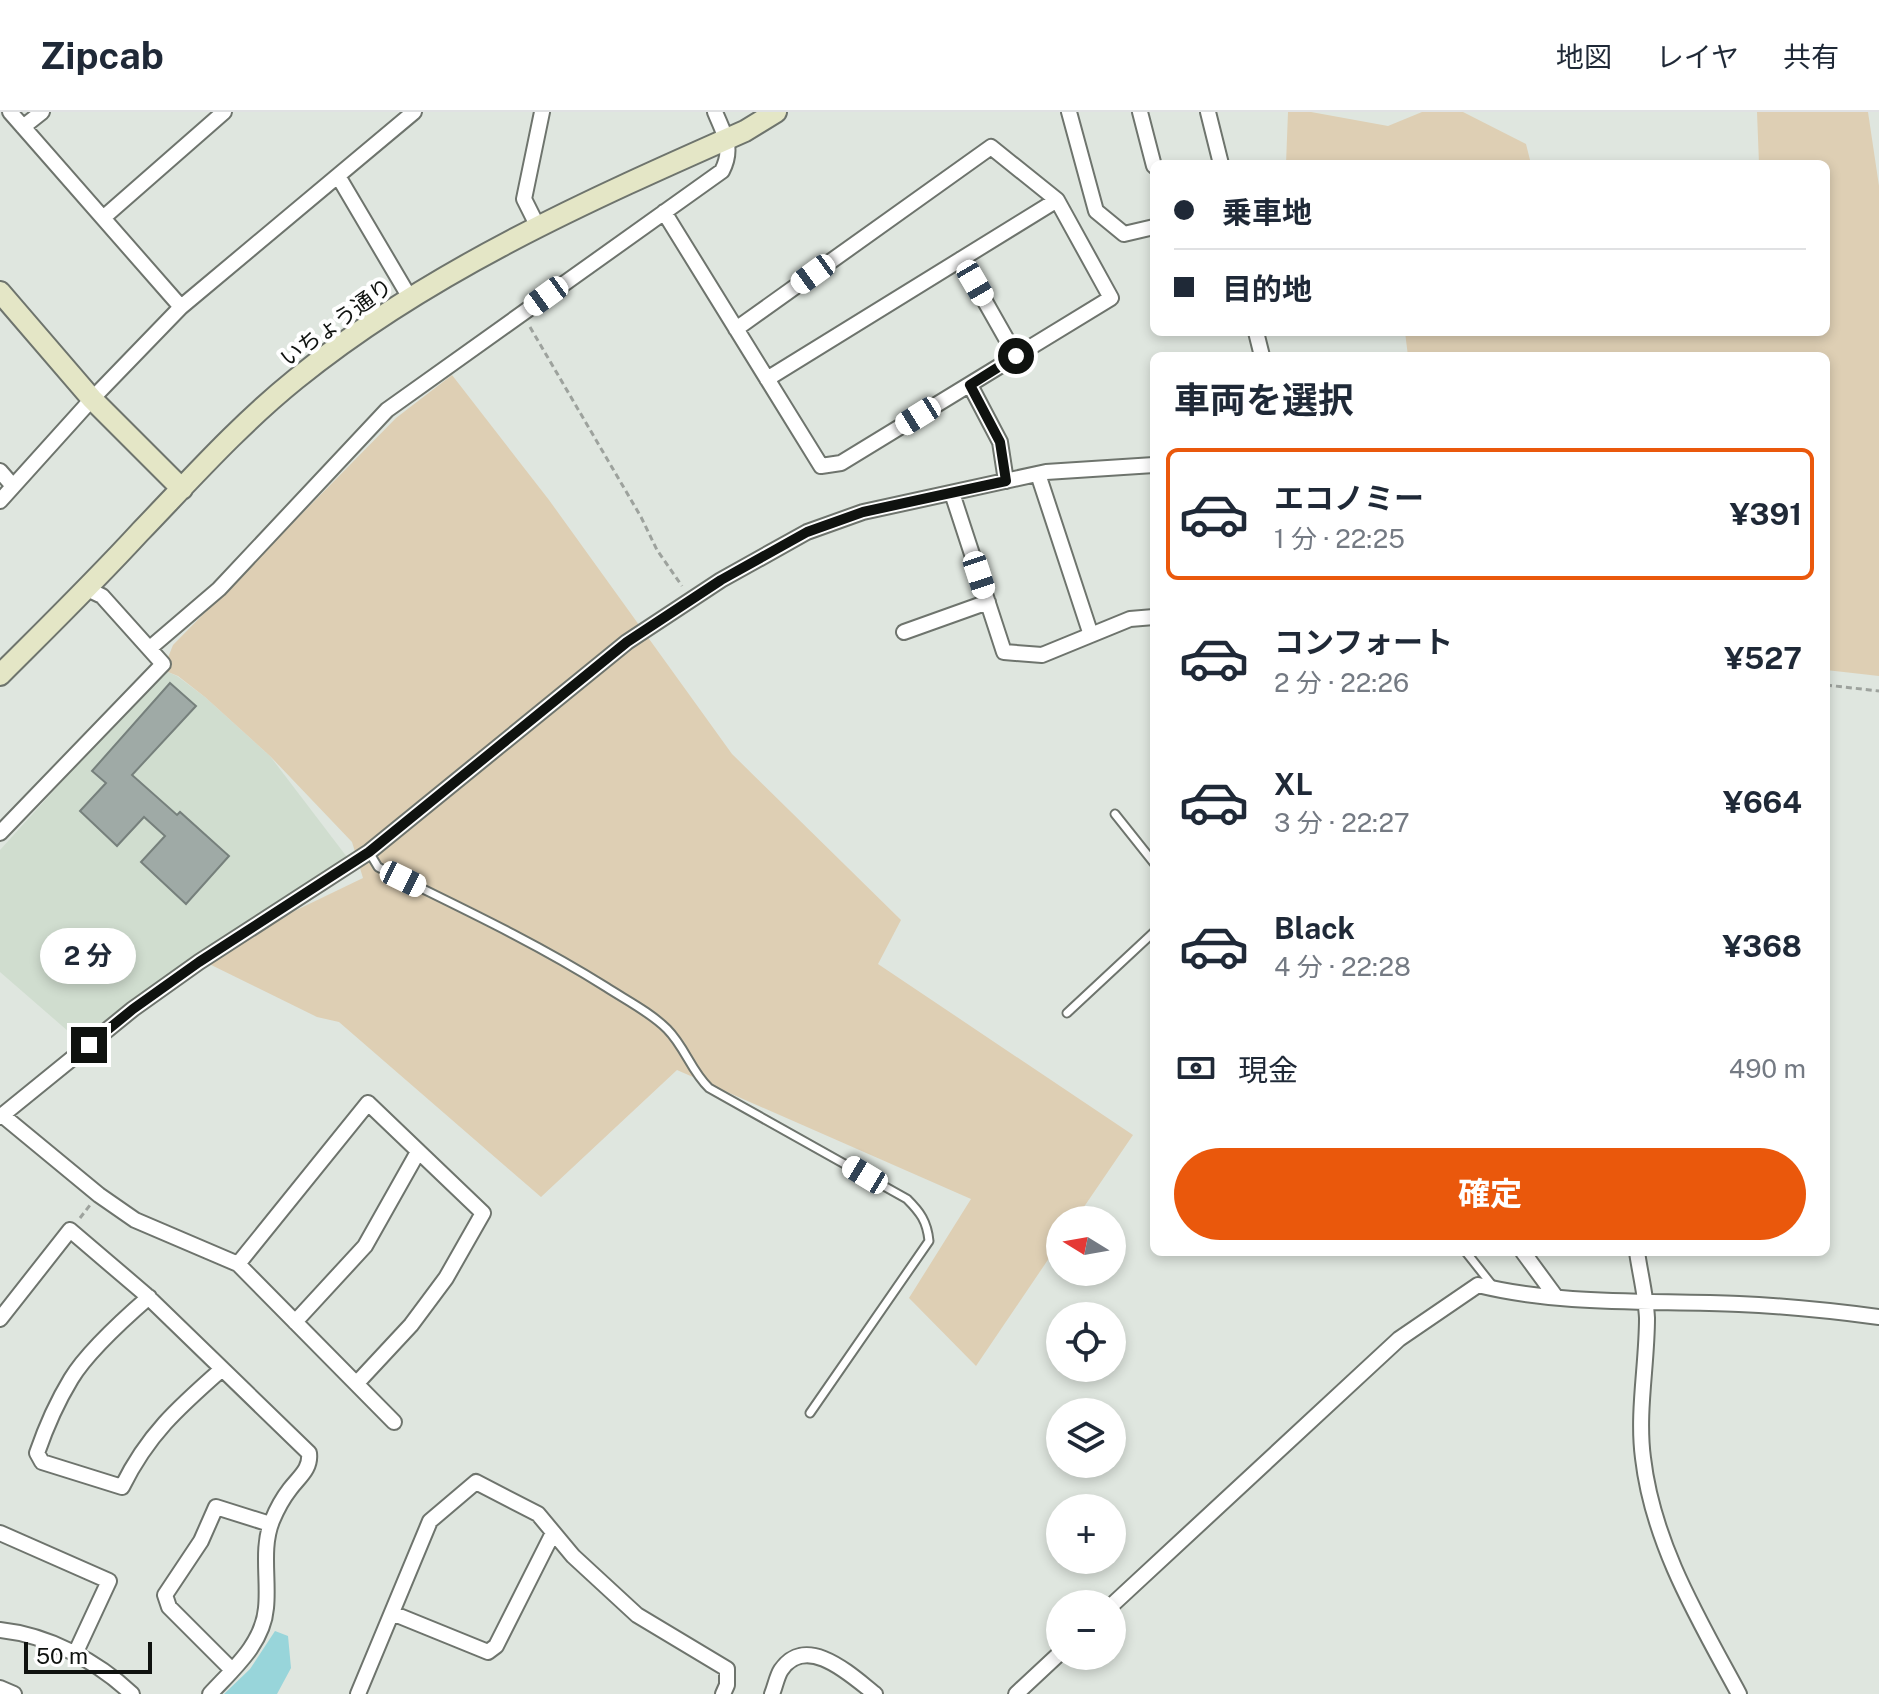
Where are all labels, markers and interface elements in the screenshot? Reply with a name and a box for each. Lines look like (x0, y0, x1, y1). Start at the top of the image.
text: Zipcab (40, 33, 164, 78)
text: 地図 (1556, 40, 1612, 73)
text: レイヤ (1656, 40, 1739, 73)
text: 共有 (1783, 40, 1839, 73)
text: 乗車地 (1222, 194, 1312, 230)
car (787, 250, 839, 298)
car (953, 256, 997, 310)
text: 目的地 (1222, 271, 1312, 307)
car (520, 272, 572, 320)
street label: いちょう通り (275, 273, 397, 371)
route start (998, 338, 1034, 374)
text: 車両を選択 (1174, 379, 1354, 421)
car (891, 393, 945, 439)
icon: car (1178, 478, 1250, 550)
text: エコノミー (1274, 480, 1424, 516)
text: ¥391 (1730, 496, 1802, 532)
text: 1 分 · 22:25 (1274, 523, 1405, 554)
car (960, 548, 998, 602)
icon: car (1178, 622, 1250, 694)
text: コンフォート (1274, 624, 1453, 660)
text: ¥527 (1724, 640, 1802, 676)
text: 2 分 · 22:26 (1274, 667, 1409, 698)
icon: car (1178, 766, 1250, 838)
text: XL (1274, 766, 1313, 802)
text: ¥664 (1723, 784, 1802, 820)
text: 3 分 · 22:27 (1274, 807, 1410, 838)
car (376, 858, 430, 900)
icon: car (1178, 910, 1250, 982)
text: Black (1274, 910, 1355, 946)
text: ¥368 (1723, 928, 1802, 964)
callout: 2 分 (41, 929, 137, 985)
text: 2 分 (64, 940, 112, 971)
text: 4 分 · 22:28 (1274, 951, 1411, 982)
route end (71, 1027, 107, 1063)
icon: cash (1174, 1046, 1218, 1090)
text: 現金 (1238, 1052, 1298, 1088)
text: 490 m (1729, 1053, 1806, 1084)
button: 確定 (1174, 1148, 1806, 1240)
car (838, 1152, 892, 1198)
north arrow (1046, 1206, 1126, 1286)
map controls (1046, 1206, 1126, 1670)
button: locate (1046, 1302, 1126, 1382)
button: layers (1046, 1398, 1126, 1478)
button: + (1046, 1494, 1126, 1574)
button: − (1046, 1590, 1126, 1670)
scale bar (24, 1638, 152, 1674)
text: 50 m (36, 1643, 88, 1669)

